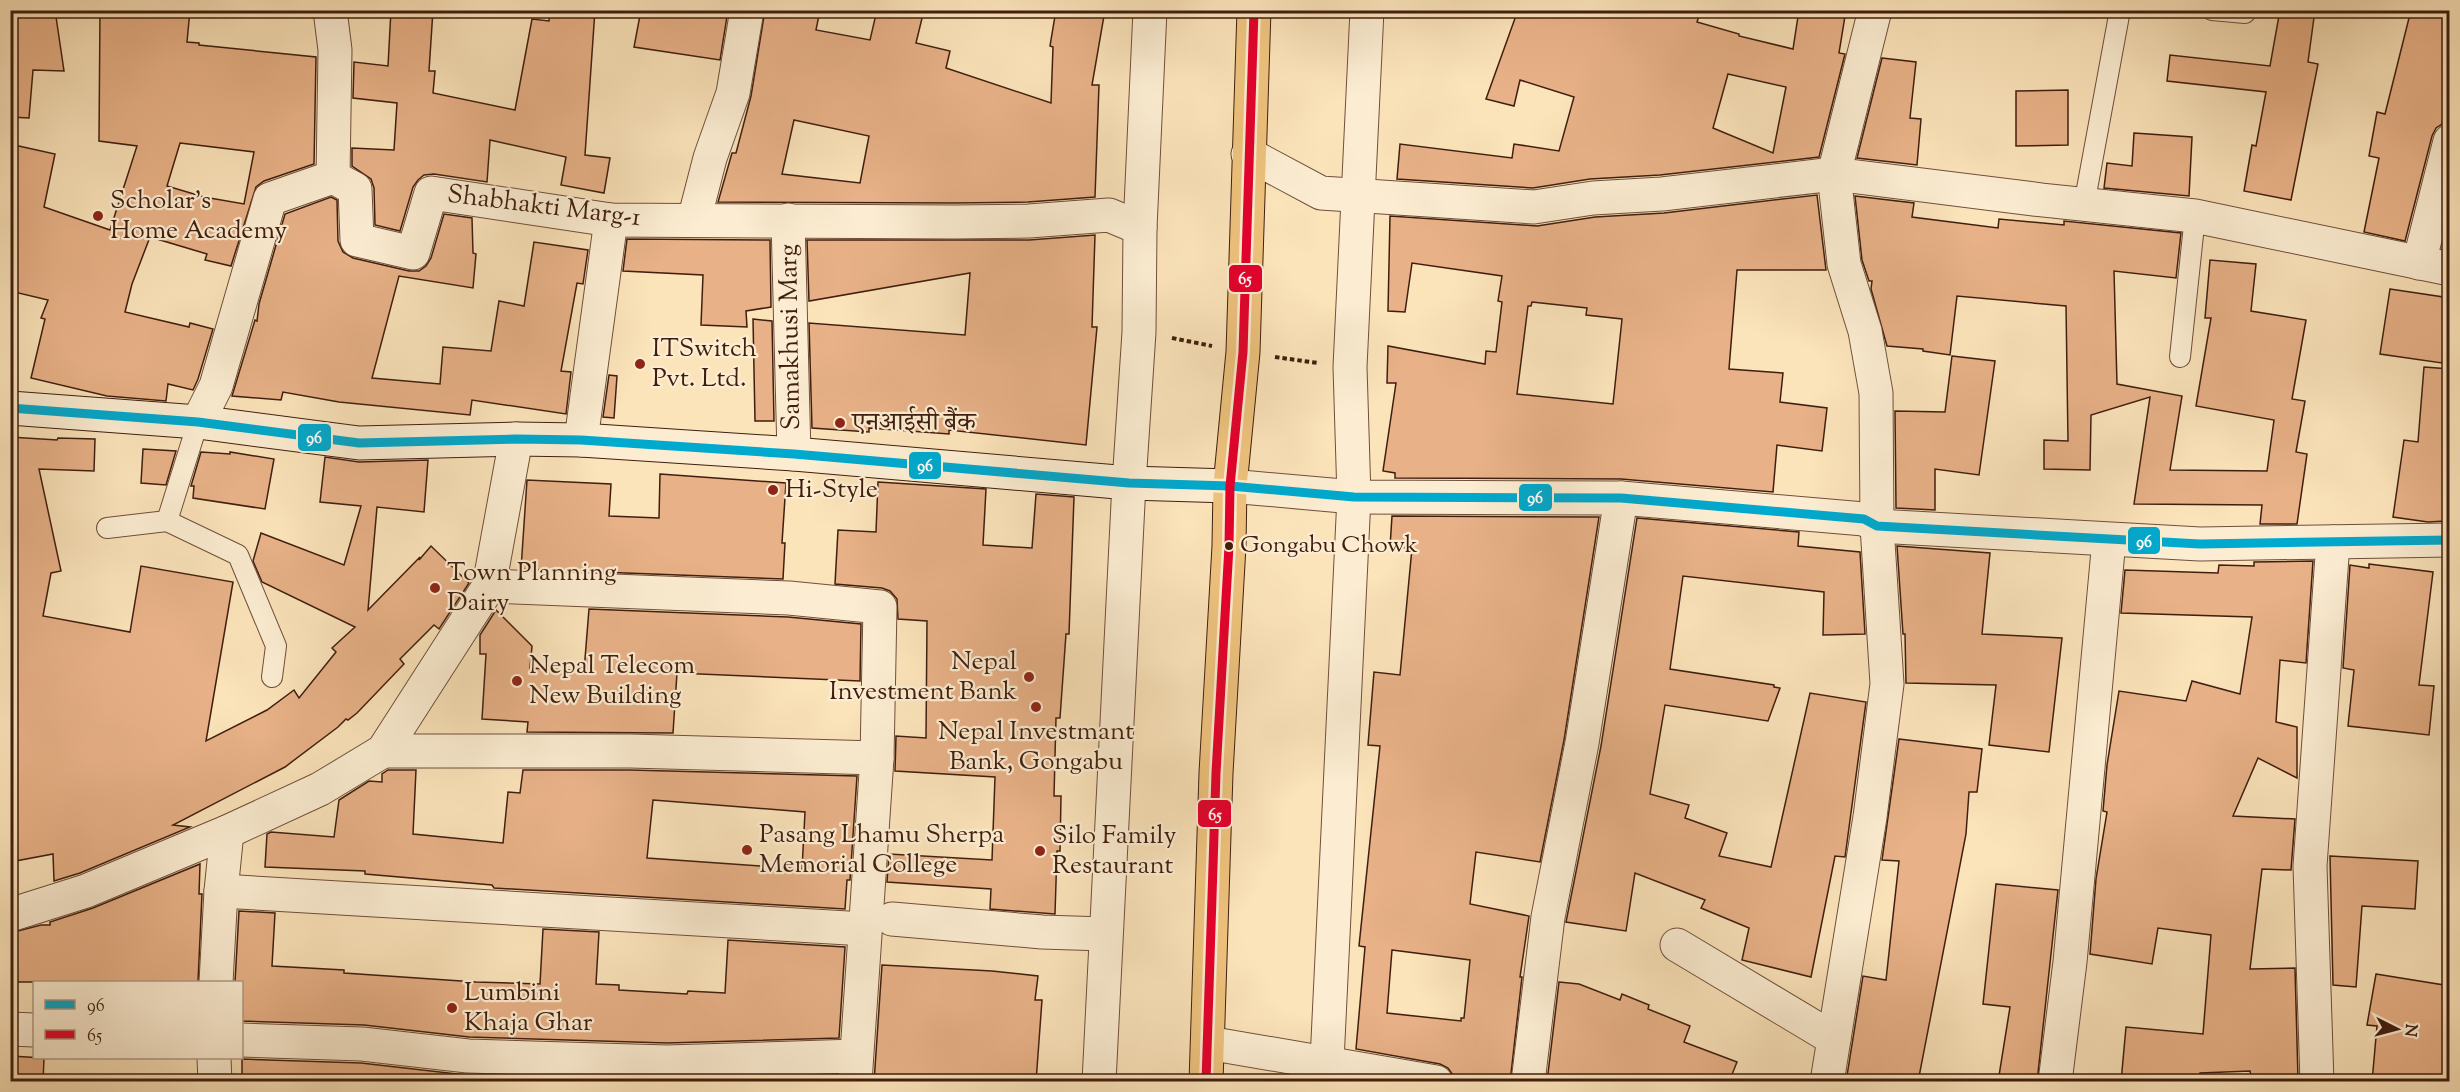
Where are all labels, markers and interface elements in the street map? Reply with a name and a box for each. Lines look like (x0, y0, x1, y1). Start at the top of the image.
street label: Shabhakti Marg-1 (445, 177, 643, 237)
place label: Scholar's Home Academy (110, 183, 287, 250)
marker: Scholar's Home Academy (91, 209, 105, 223)
street label: Samakhusi Marg (771, 244, 811, 430)
line badge: 65 (1228, 264, 1263, 293)
text: 65 (1238, 269, 1252, 292)
place label: ITSwitch Pvt. Ltd. (652, 331, 757, 398)
marker: ITSwitch Pvt. Ltd. (633, 357, 647, 371)
place label: एनआईसी बैंक (850, 405, 977, 442)
marker: एनआईसी बैंक (833, 416, 847, 430)
line badge: 96 (297, 423, 332, 452)
text: 96 (306, 428, 322, 451)
line badge: 96 (908, 451, 942, 480)
text: 96 (917, 456, 933, 479)
place label: Hi-Style (785, 472, 878, 509)
marker: Hi-Style (766, 483, 780, 497)
line badge: 96 (1518, 483, 1553, 512)
text: 96 (1527, 488, 1543, 511)
line badge: 96 (2127, 526, 2161, 555)
place label: Gongabu Chowk (1240, 529, 1418, 563)
text: 96 (2136, 532, 2152, 555)
marker: Gongabu Chowk (1223, 540, 1235, 552)
place label: Town Planning Dairy (447, 555, 617, 622)
marker: Town Planning Dairy (428, 581, 442, 595)
place label: Nepal Investment Bank (829, 644, 1017, 711)
place label: Nepal Telecom New Building (529, 648, 695, 715)
marker: Nepal Investment Bank (1022, 670, 1036, 684)
marker: Nepal Telecom New Building (510, 674, 524, 688)
marker: Nepal Investmant Bank, Gongabu (1029, 700, 1043, 714)
place label: Nepal Investmant Bank, Gongabu (938, 714, 1134, 781)
line badge: 65 (1197, 799, 1232, 828)
text: 65 (1208, 805, 1222, 828)
place label: Pasang Lhamu Sherpa Memorial College (759, 817, 1004, 884)
place label: Silo Family Restaurant (1052, 818, 1177, 885)
marker: Pasang Lhamu Sherpa Memorial College (740, 843, 754, 857)
marker: Silo Family Restaurant (1033, 844, 1047, 858)
place label: Lumbini Khaja Ghar (464, 975, 593, 1042)
legend (33, 981, 243, 1059)
text: 96 (87, 994, 105, 1020)
north arrow (2367, 999, 2427, 1059)
marker: Lumbini Khaja Ghar (445, 1001, 459, 1015)
text: N (2397, 1023, 2422, 1038)
text: 65 (87, 1024, 102, 1050)

